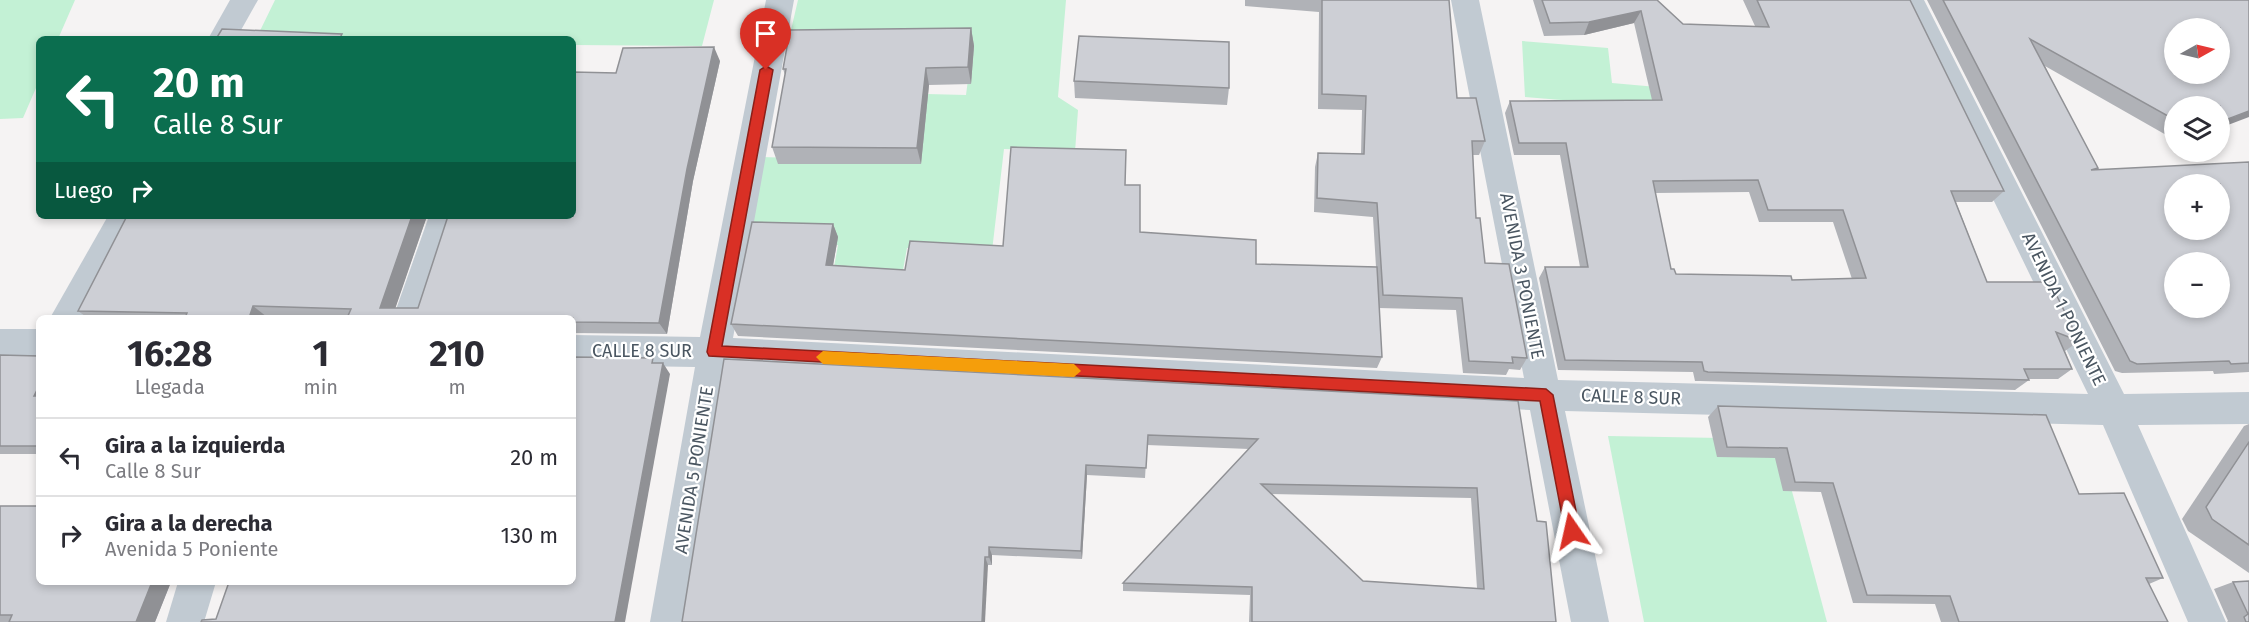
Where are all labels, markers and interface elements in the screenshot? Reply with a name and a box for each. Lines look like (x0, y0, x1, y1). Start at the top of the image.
pin (740, 8, 791, 70)
icon: arrive (749, 17, 782, 50)
north arrow (2164, 18, 2230, 84)
map controls (2164, 18, 2230, 318)
text: 20 m (153, 58, 245, 108)
icon: left (54, 60, 132, 138)
button: layers (2164, 96, 2230, 162)
text: Calle 8 Sur (153, 109, 283, 141)
icon: right (125, 174, 158, 207)
button: + (2164, 174, 2230, 240)
text: Luego (54, 177, 113, 204)
street label: AVENIDA 3 PONIENTE (1495, 191, 1549, 361)
street label: AVENIDA 1 PONIENTE (2017, 229, 2111, 389)
button: − (2164, 252, 2230, 318)
text: 16:28 (127, 332, 212, 376)
text: 1 (312, 332, 329, 376)
text: 210 (429, 332, 485, 376)
street label: CALLE 8 SUR (592, 340, 692, 362)
text: Llegada (135, 375, 205, 399)
text: min (304, 375, 338, 399)
text: m (448, 375, 466, 399)
street label: CALLE 8 SUR (1581, 384, 1681, 410)
street label: AVENIDA 5 PONIENTE (670, 385, 718, 555)
text: Gira a la izquierda (105, 432, 285, 459)
icon: left (54, 441, 87, 474)
text: 20 m (510, 444, 558, 471)
text: Calle 8 Sur (105, 459, 201, 483)
position arrow (1540, 499, 1604, 563)
text: Gira a la derecha (105, 510, 273, 537)
icon: right (54, 519, 87, 552)
text: 130 m (501, 522, 558, 549)
text: Avenida 5 Poniente (105, 537, 278, 561)

